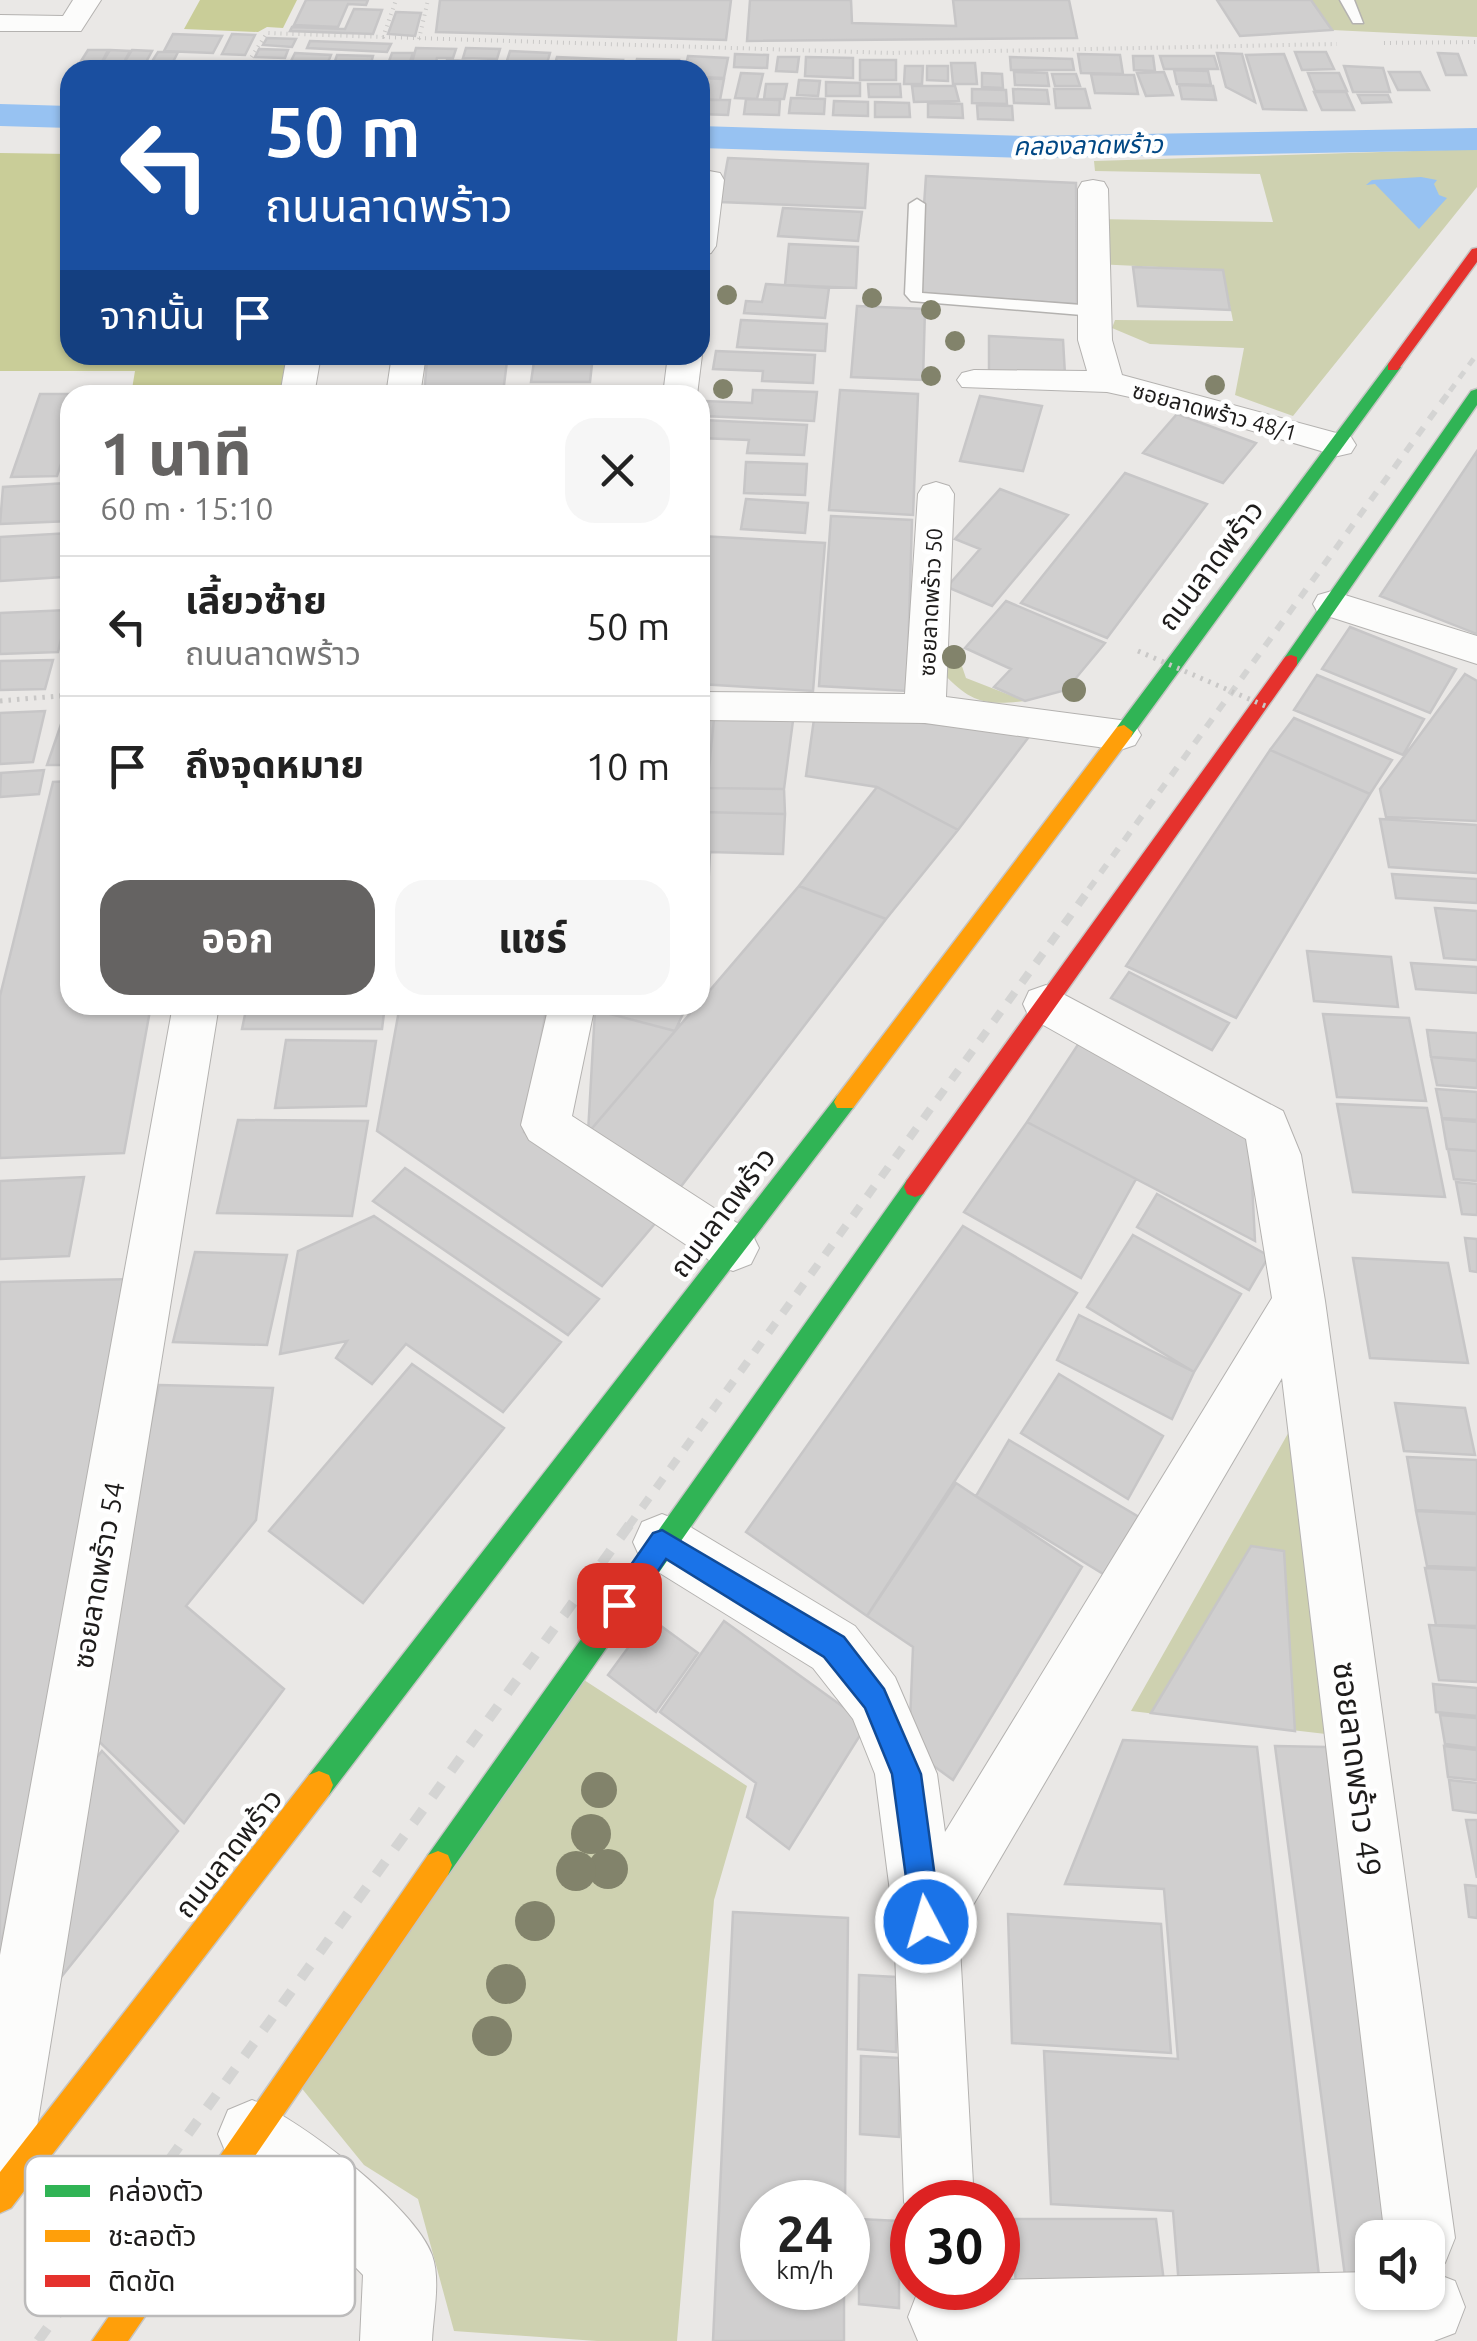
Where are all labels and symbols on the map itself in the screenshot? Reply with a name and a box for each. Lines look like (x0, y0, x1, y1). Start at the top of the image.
water label: คลองลาดพร้าว (1013, 130, 1164, 160)
street label: ซอยลาดพร้าว 48/1 (1130, 377, 1300, 445)
street label: ถนนลาดพร้าว (1151, 494, 1269, 636)
street label: ซอยลาดพร้าว 50 (914, 527, 946, 677)
street label: ถนนลาดพร้าว (663, 1141, 781, 1283)
street label: ซอยลาดพร้าว 54 (66, 1479, 130, 1671)
pin (577, 1563, 662, 1648)
street label: ซอยลาดพร้าว 49 (1327, 1660, 1389, 1878)
street label: ถนนลาดพร้าว (168, 1783, 288, 1923)
position arrow (874, 1870, 978, 1974)
legend (25, 2156, 355, 2316)
text: คล่องตัว (108, 2175, 204, 2206)
speed limit sign: 30 (890, 2180, 1020, 2310)
text: ชะลอตัว (108, 2220, 197, 2251)
text: ติดขัด (108, 2265, 176, 2296)

